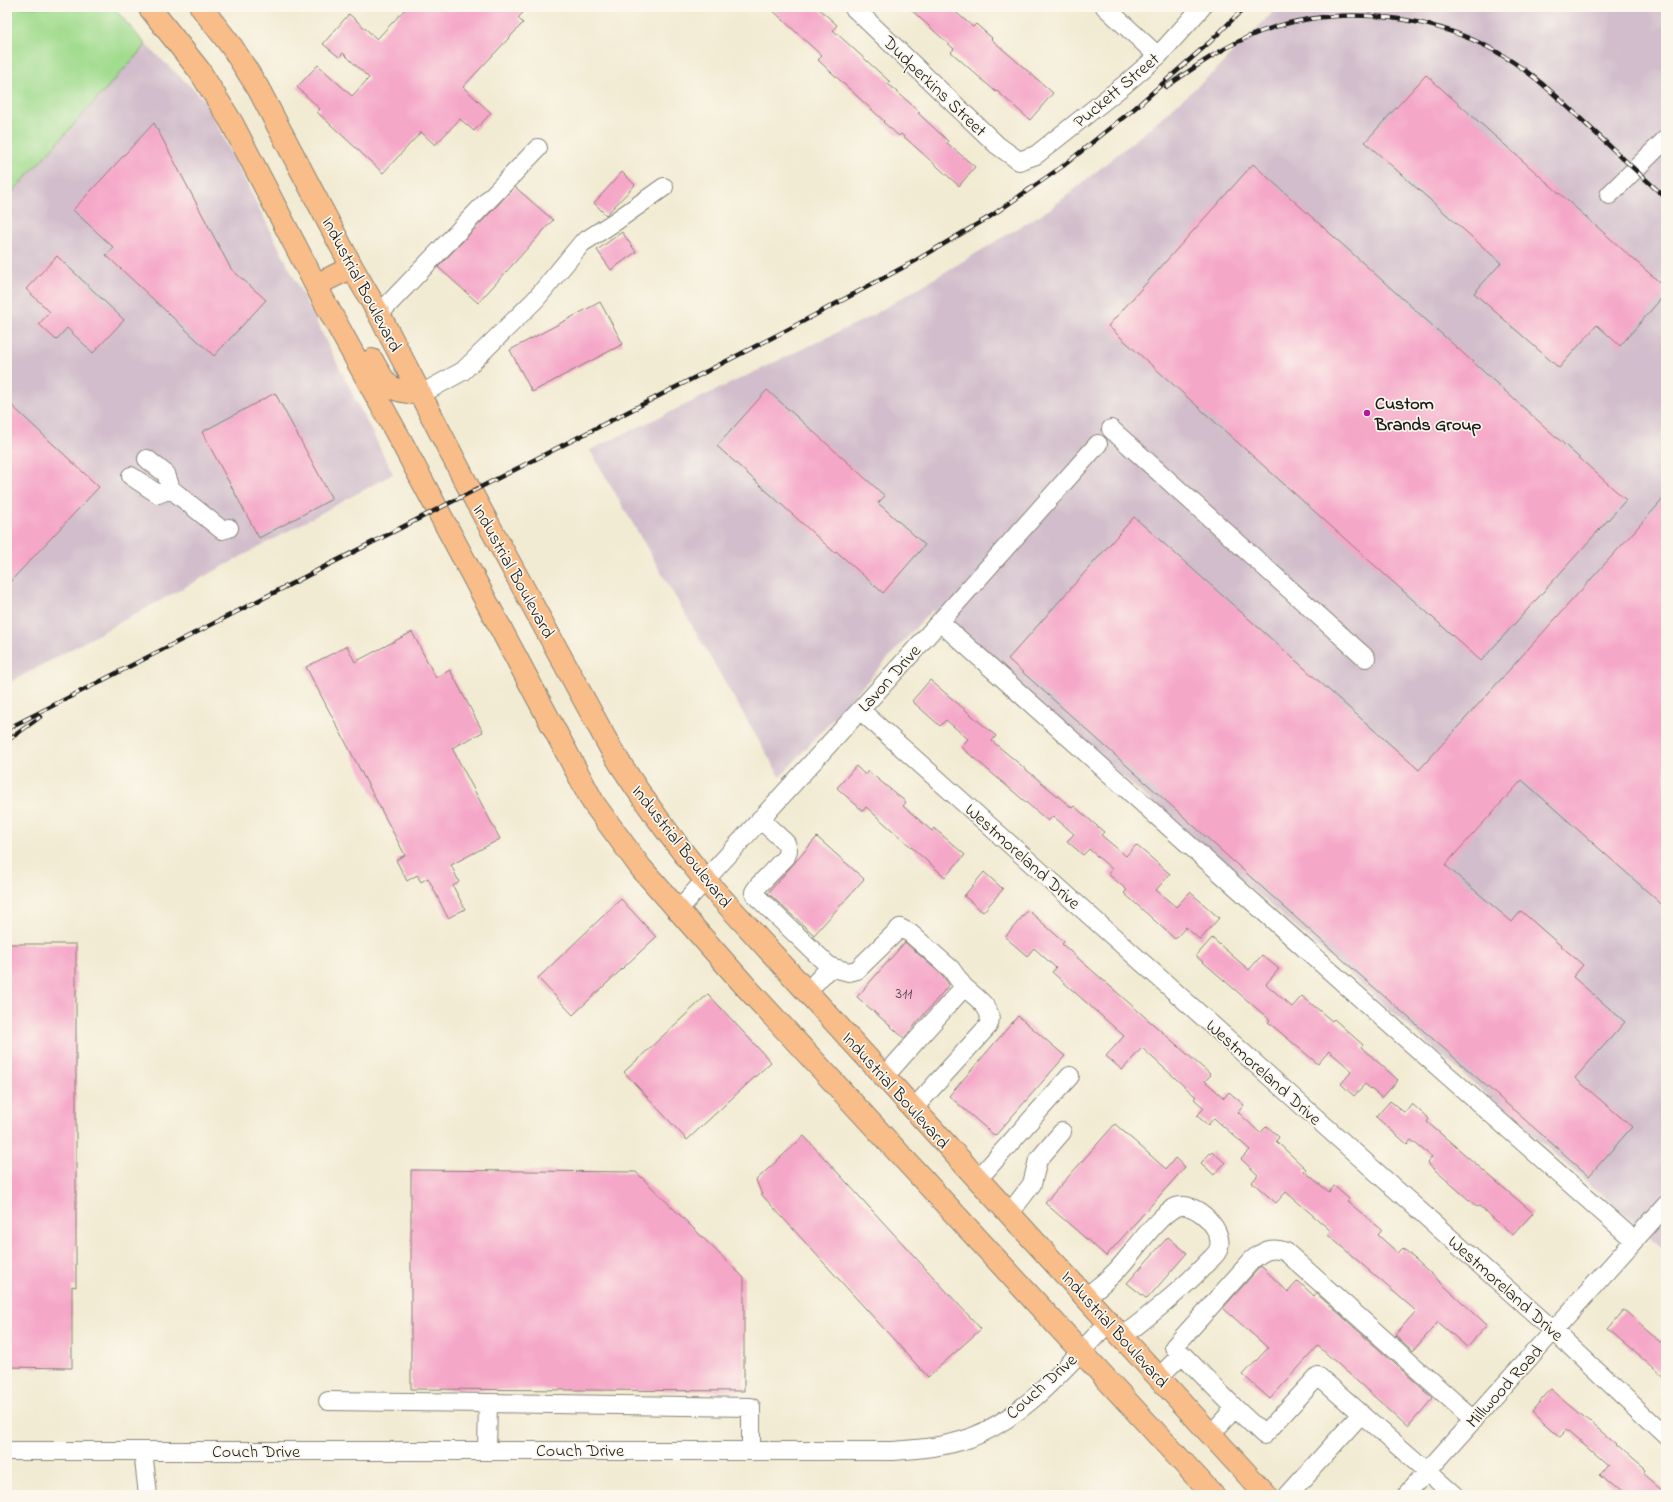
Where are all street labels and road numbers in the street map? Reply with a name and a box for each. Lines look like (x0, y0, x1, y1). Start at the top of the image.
street label: Dudperkins Street (875, 30, 992, 144)
street label: Puckett Street (1069, 48, 1166, 135)
street label: Industrial Boulevard (314, 213, 407, 357)
street label: Industrial Boulevard (465, 500, 560, 644)
street label: Lavon Drive (853, 639, 929, 719)
street label: Industrial Boulevard (624, 780, 737, 914)
street label: Westmoreland Drive (958, 798, 1086, 917)
street label: Westmoreland Drive (1199, 1014, 1327, 1133)
street label: Industrial Boulevard (835, 1027, 954, 1156)
street label: Westmoreland Drive (1441, 1230, 1569, 1349)
street label: Industrial Boulevard (1054, 1266, 1173, 1395)
street label: Millwood Road (1461, 1340, 1550, 1435)
street label: Couch Drive (1001, 1348, 1084, 1427)
street label: Couch Drive (536, 1439, 625, 1465)
street label: Couch Drive (212, 1440, 301, 1466)

